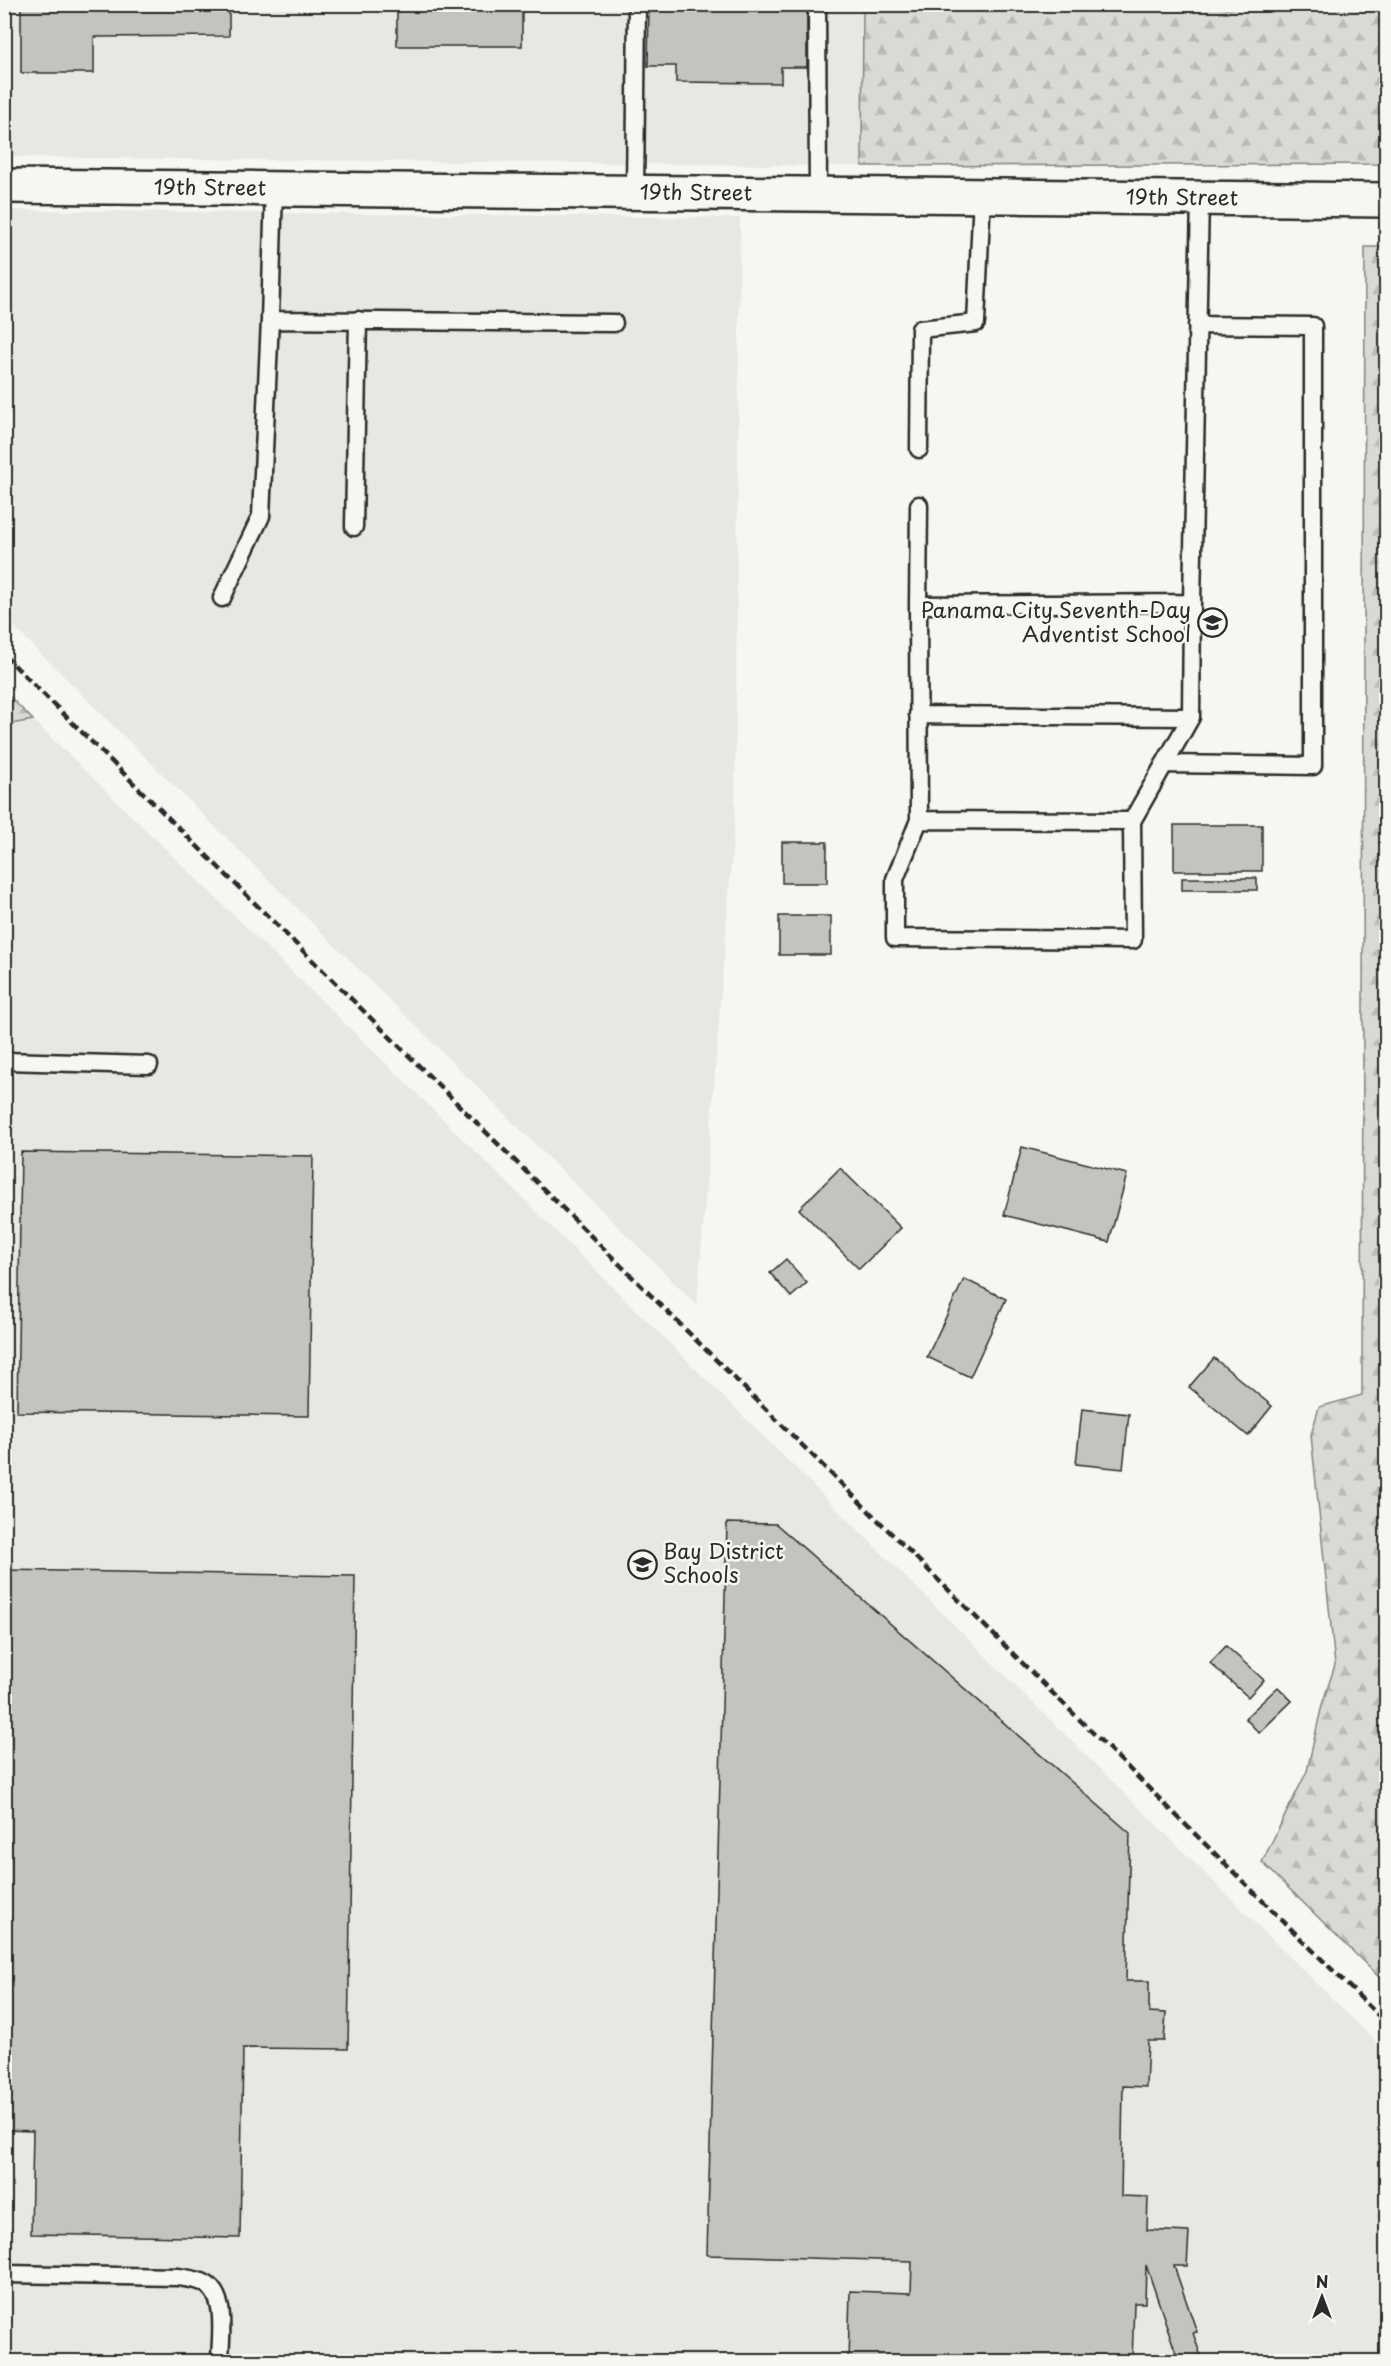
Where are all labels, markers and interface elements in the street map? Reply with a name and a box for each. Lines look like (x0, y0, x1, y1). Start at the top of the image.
street label: 19th Street (154, 170, 266, 203)
street label: 19th Street (640, 174, 752, 208)
street label: 19th Street (1126, 179, 1238, 213)
place label: Panama City Seventh-Day Adventist School (921, 593, 1191, 649)
school or university icon: Panama City Seventh-Day Adventist School (1196, 607, 1228, 639)
place label: Bay District Schools (663, 1534, 784, 1590)
school or university icon: Bay District Schools (626, 1548, 658, 1580)
north arrow (1292, 2267, 1352, 2327)
text: N (1316, 2269, 1328, 2293)

